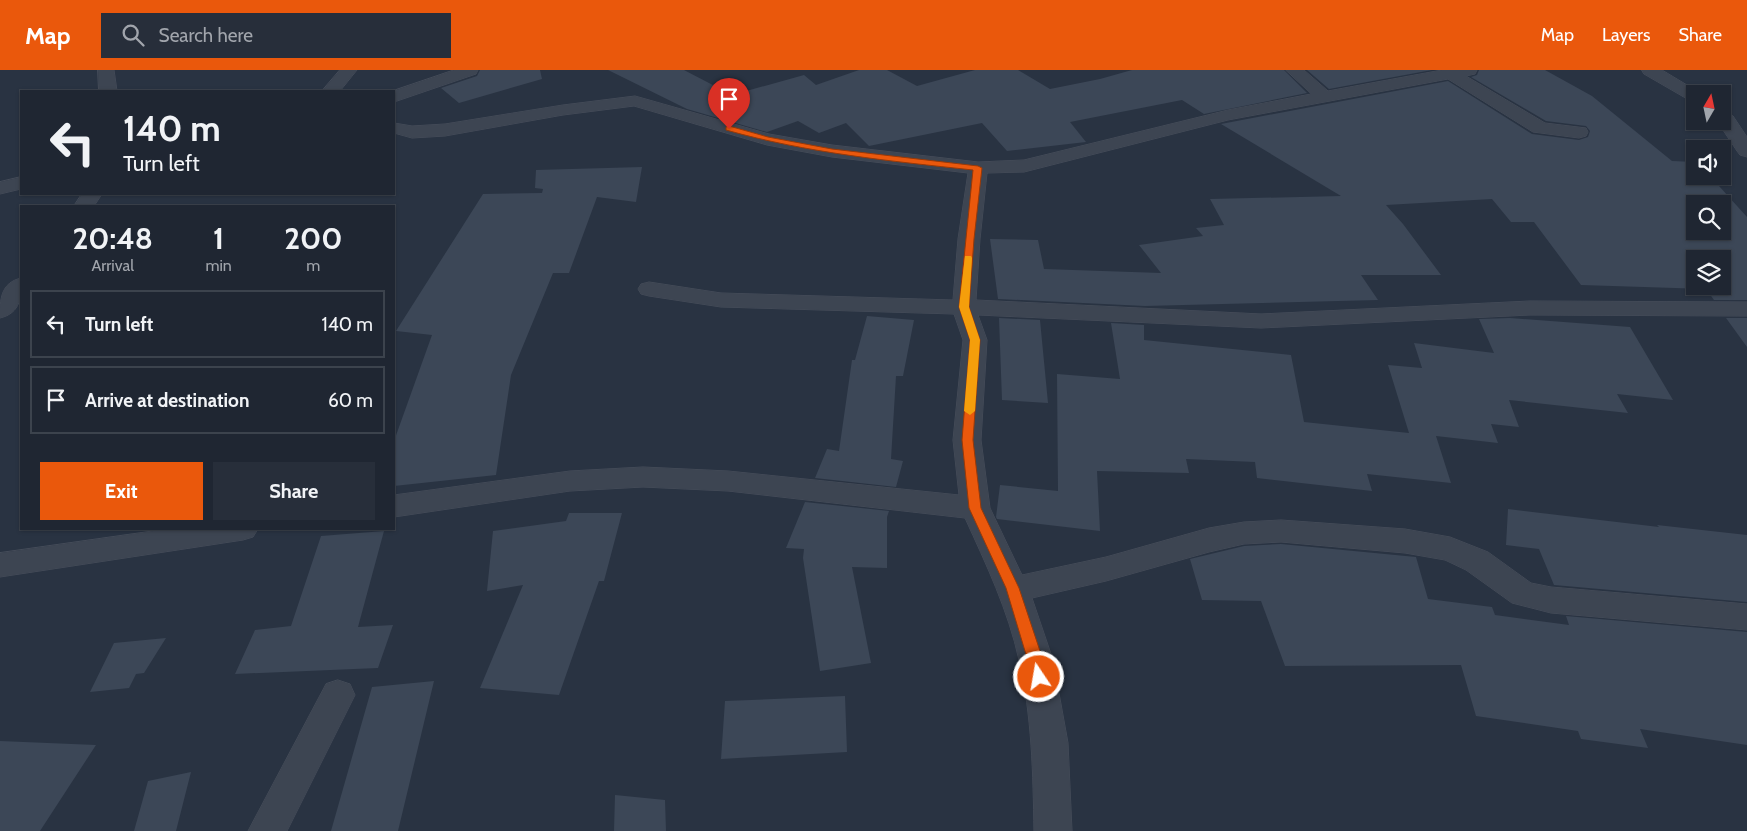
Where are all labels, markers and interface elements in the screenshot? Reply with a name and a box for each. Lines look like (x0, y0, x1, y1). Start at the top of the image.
search box (101, 13, 451, 58)
text: Map (25, 21, 71, 50)
icon: search (119, 21, 147, 49)
text: Search here (159, 24, 253, 47)
text: Map (1541, 24, 1574, 46)
text: Layers (1602, 24, 1651, 46)
text: Share (1679, 24, 1722, 46)
pin (708, 78, 750, 129)
icon: arrive (715, 85, 743, 113)
north arrow (1686, 85, 1731, 130)
map controls (1686, 85, 1731, 295)
text: 140 m (123, 107, 221, 150)
icon: left (40, 110, 105, 175)
button: sound (1686, 140, 1731, 185)
text: Turn left (123, 150, 200, 177)
button: search (1686, 195, 1731, 240)
text: 20:48 (72, 220, 153, 257)
text: 1 (213, 220, 224, 257)
text: 200 (284, 220, 342, 257)
button: layers (1686, 250, 1731, 295)
text: Arrival (91, 256, 134, 275)
text: min (205, 256, 232, 275)
text: m (306, 256, 320, 275)
icon: left (42, 310, 70, 338)
text: Turn left (85, 313, 153, 336)
text: 140 m (322, 313, 373, 336)
icon: arrive (42, 386, 70, 414)
text: Arrive at destination (85, 389, 249, 412)
text: 60 m (328, 389, 373, 412)
button: Exit (40, 462, 203, 520)
button: Share (213, 462, 375, 520)
position arrow (1012, 650, 1064, 702)

